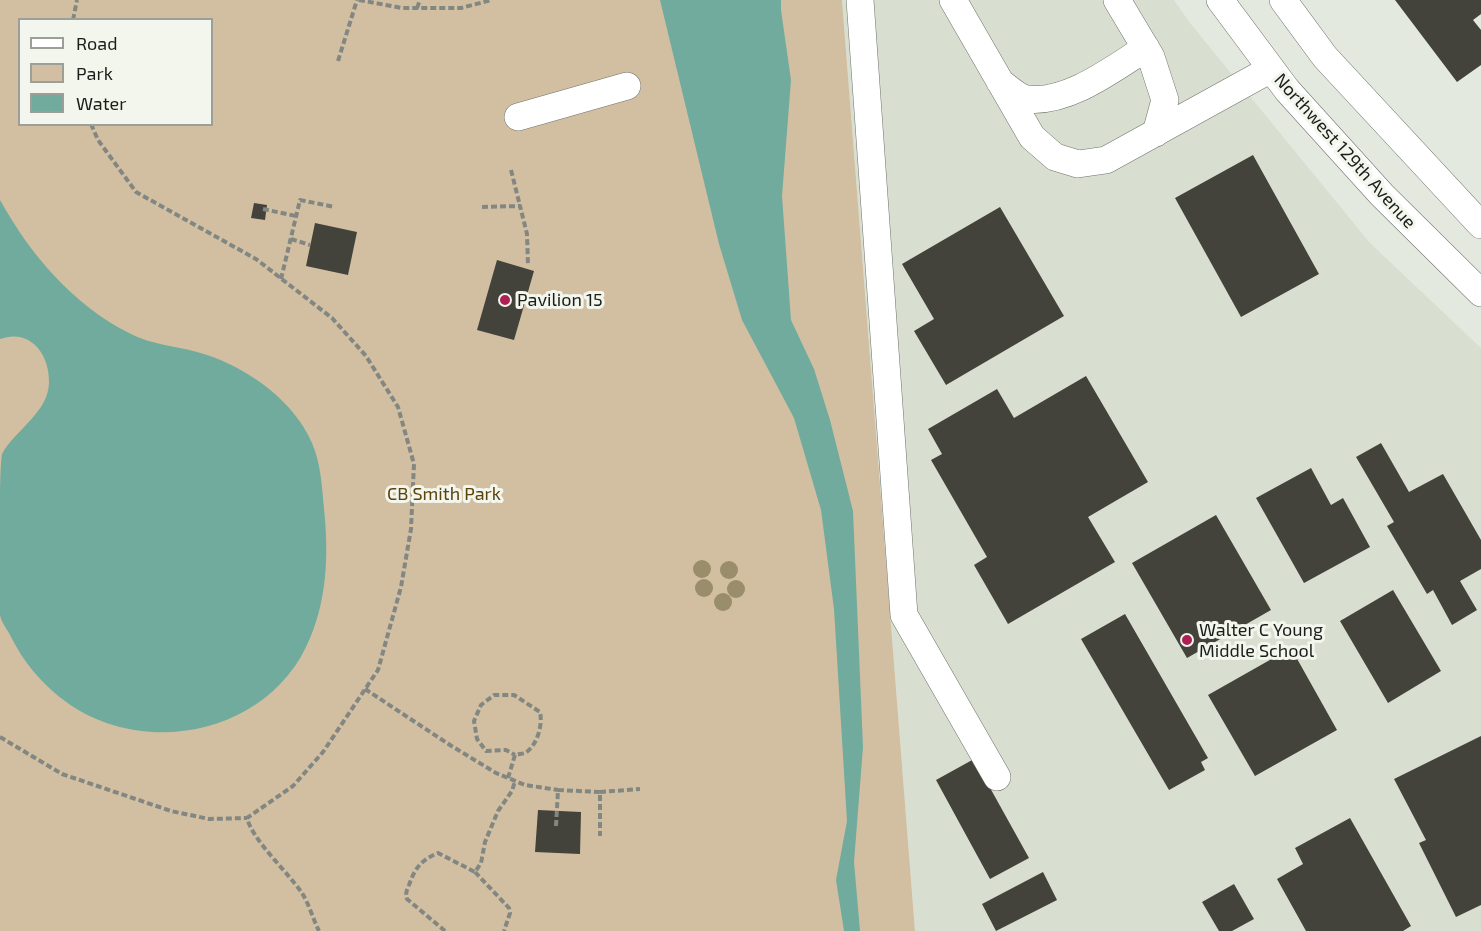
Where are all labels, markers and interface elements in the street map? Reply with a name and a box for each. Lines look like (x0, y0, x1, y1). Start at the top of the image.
legend (18, 18, 213, 126)
text: Road (76, 32, 117, 54)
text: Park (76, 62, 113, 84)
street label: Northwest 129th Avenue (1270, 69, 1420, 233)
text: Water (76, 92, 126, 114)
place label: Pavilion 15 (517, 289, 603, 311)
marker: Pavilion 15 (498, 293, 512, 307)
park label: CB Smith Park (387, 483, 501, 505)
place label: Walter C Young Middle School (1199, 619, 1323, 662)
marker: Walter C Young Middle School (1180, 633, 1194, 647)

